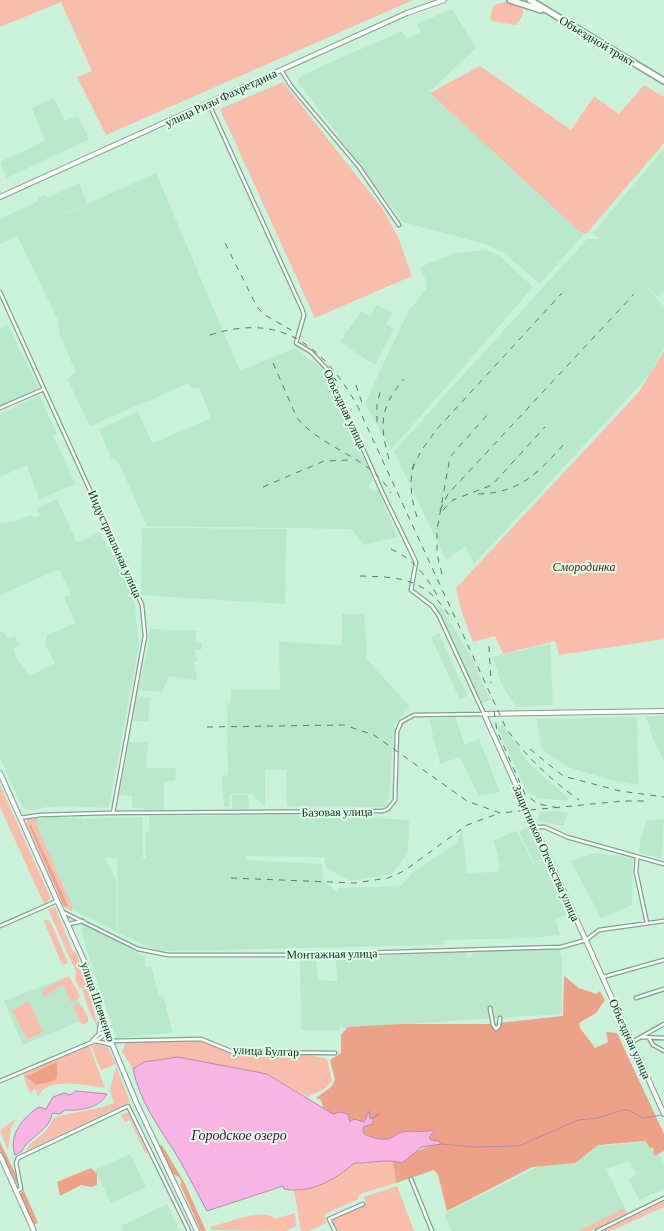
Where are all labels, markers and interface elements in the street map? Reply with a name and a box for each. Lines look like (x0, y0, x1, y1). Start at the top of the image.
street label: Объездной тракт (557, 13, 638, 69)
street label: улица Ризы Фахретдина (163, 66, 280, 130)
street label: Объездная улица (320, 367, 370, 452)
street label: Индустриальная улица (85, 488, 145, 601)
park label: Смородинка (553, 560, 615, 574)
street label: Защитников Отечества улица (509, 783, 583, 924)
street label: Базовая улица (301, 804, 373, 820)
street label: Монтажная улица (286, 946, 378, 962)
street label: улица Шевченко (78, 960, 118, 1044)
street label: Объездная улица (606, 997, 654, 1082)
street label: улица Булгар (233, 1043, 299, 1059)
water label: Городское озеро (190, 1127, 287, 1143)

